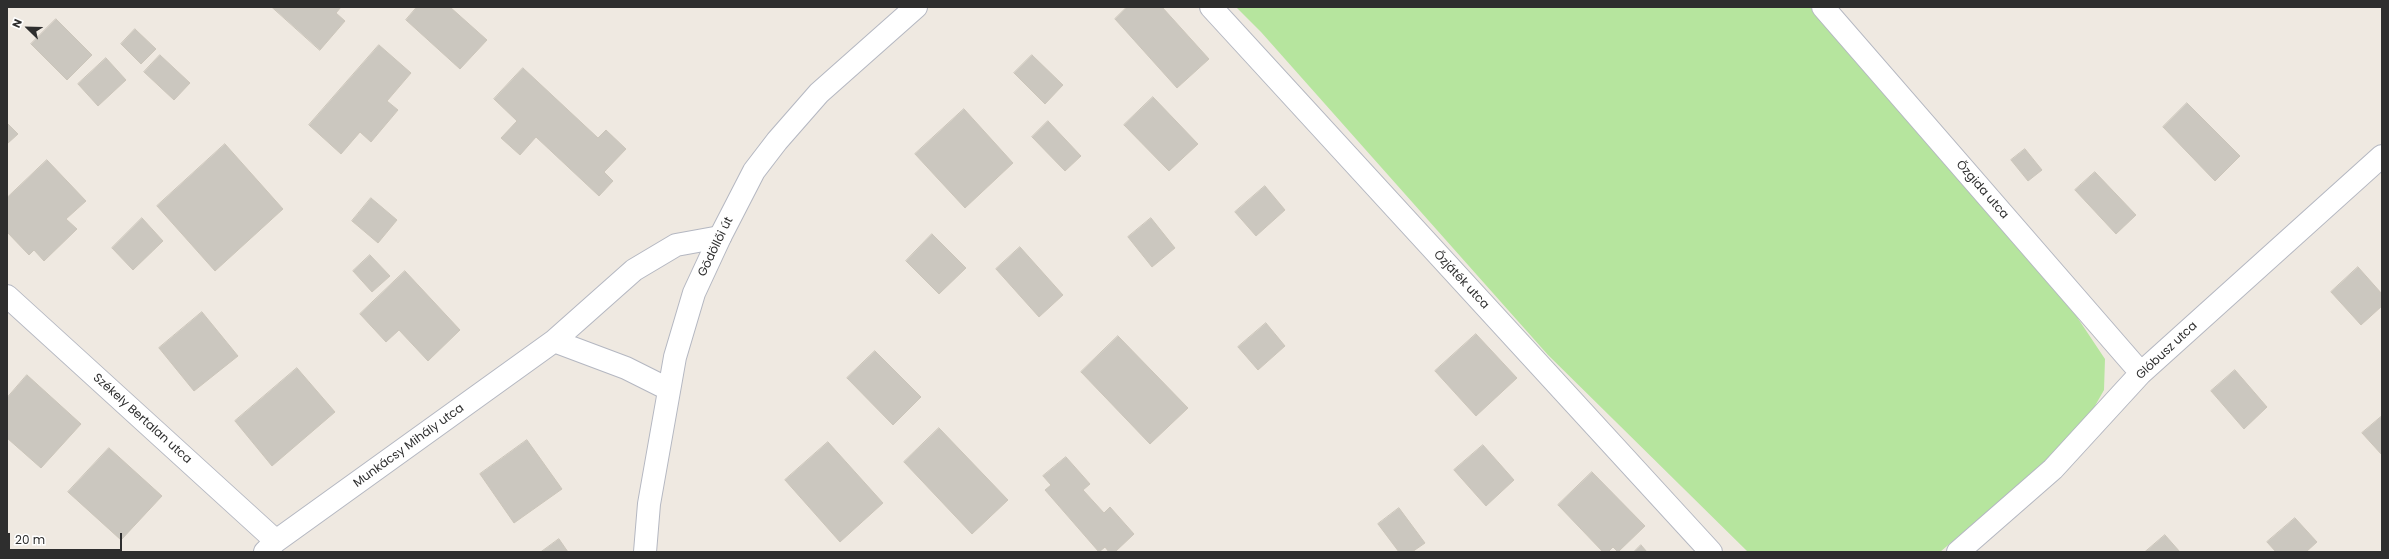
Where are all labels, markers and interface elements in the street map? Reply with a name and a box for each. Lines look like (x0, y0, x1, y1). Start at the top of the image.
north arrow (8, 8, 48, 48)
text: N (8, 16, 26, 30)
street label: Őzgida utca (1953, 158, 2011, 222)
street label: Gödöllői út (695, 215, 737, 279)
street label: Őzjáték utca (1430, 248, 1492, 312)
street label: Glóbusz utca (2134, 319, 2200, 383)
street label: Székely Bertalan utca (90, 371, 194, 467)
street label: Munkácsy Mihály utca (351, 401, 467, 491)
scale bar (10, 525, 124, 551)
text: 20 m (15, 531, 45, 548)

